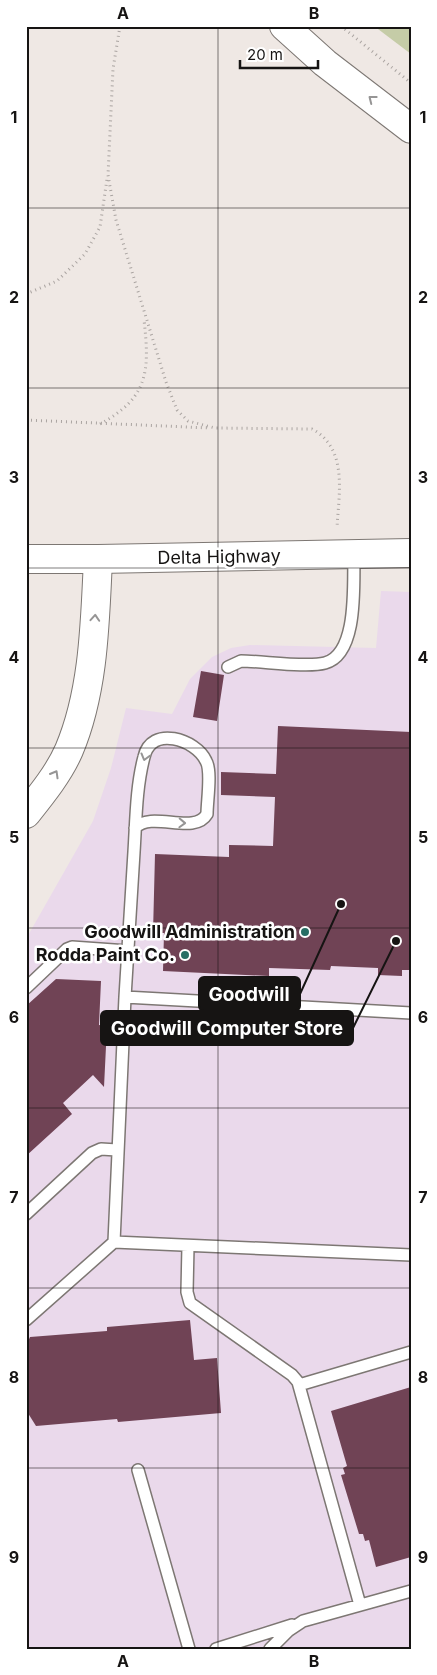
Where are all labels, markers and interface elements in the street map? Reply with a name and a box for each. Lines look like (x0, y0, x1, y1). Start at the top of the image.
text: A (117, 3, 129, 23)
text: B (309, 3, 319, 23)
scale bar (240, 38, 317, 70)
text: 20 m (247, 45, 283, 64)
one-way arrow (368, 96, 378, 105)
text: 1 (11, 107, 17, 127)
text: 1 (420, 107, 426, 127)
text: 2 (9, 287, 19, 307)
text: 2 (418, 287, 428, 307)
text: 3 (9, 467, 19, 487)
text: 3 (418, 467, 428, 487)
street label: Delta Highway (157, 545, 281, 568)
one-way arrow (89, 614, 100, 622)
text: 4 (9, 647, 20, 667)
text: 4 (418, 647, 429, 667)
one-way arrow (140, 753, 151, 762)
one-way arrow (49, 771, 59, 780)
one-way arrow (178, 817, 186, 828)
text: 5 (9, 827, 19, 847)
text: 5 (418, 827, 428, 847)
place label: Goodwill Administration (84, 921, 295, 942)
marker: Goodwill Administration (299, 926, 311, 938)
place label: Rodda Paint Co. (36, 944, 175, 965)
marker: Rodda Paint Co. (179, 949, 191, 961)
callout: Goodwill (199, 977, 300, 1011)
text: Goodwill (208, 983, 290, 1006)
text: 6 (9, 1007, 19, 1027)
text: 6 (418, 1007, 428, 1027)
callout: Goodwill Computer Store (101, 1011, 353, 1045)
text: Goodwill Computer Store (111, 1017, 343, 1040)
text: 7 (9, 1187, 19, 1207)
text: 7 (418, 1187, 428, 1207)
text: 8 (9, 1367, 19, 1387)
text: 8 (418, 1367, 428, 1387)
text: 9 (9, 1547, 19, 1567)
text: 9 (418, 1547, 428, 1567)
text: A (117, 1651, 129, 1671)
text: B (309, 1651, 319, 1671)

